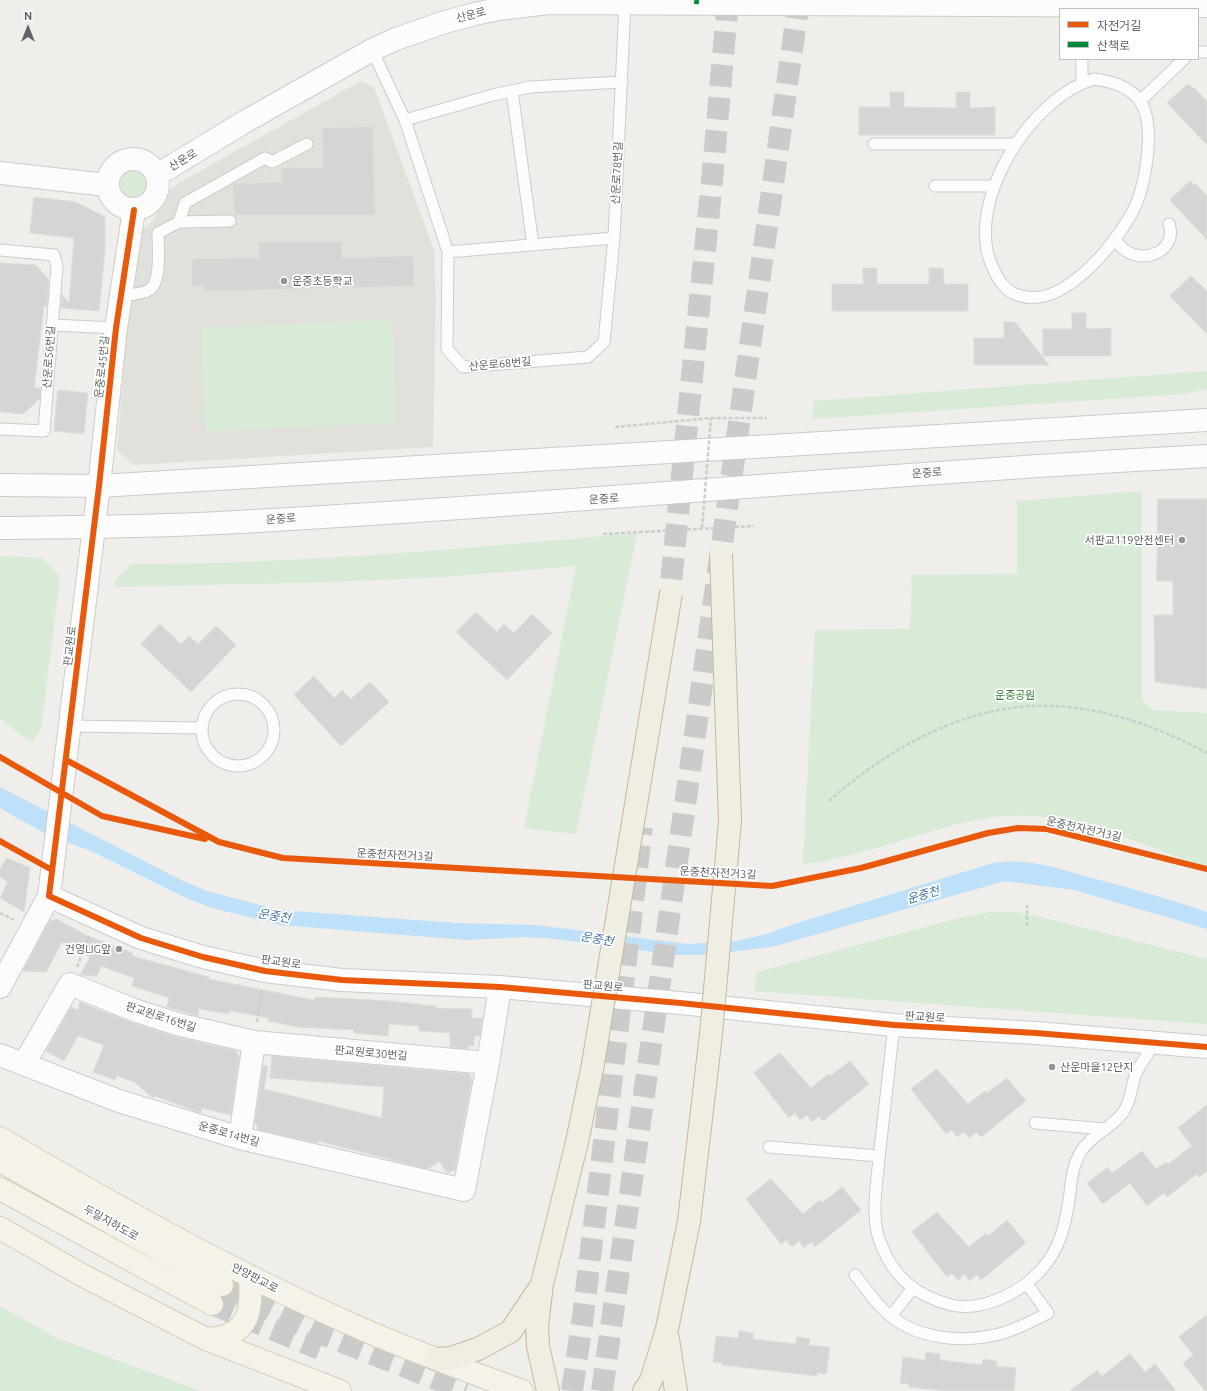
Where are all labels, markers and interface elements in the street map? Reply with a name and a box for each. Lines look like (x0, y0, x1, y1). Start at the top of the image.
street label: 산운로 (455, 5, 487, 25)
north arrow (8, 8, 48, 48)
legend (1059, 8, 1199, 60)
text: N (24, 10, 32, 22)
text: 자전거길 (1097, 19, 1141, 32)
text: 산책로 (1097, 39, 1130, 52)
street label: 산운로78번길 (609, 141, 625, 205)
street label: 산운로 (167, 147, 199, 173)
place label: 운중초등학교 (292, 274, 353, 288)
marker: 운중초등학교 (279, 276, 289, 286)
street label: 산운로56번길 (40, 325, 58, 389)
street label: 운중로45번길 (92, 335, 112, 399)
street label: 산운로68번길 (468, 355, 532, 373)
street label: 운중로 (911, 465, 943, 481)
street label: 운중로 (588, 491, 620, 507)
street label: 운중로 (265, 511, 297, 527)
place label: 서판교119안전센터 (1085, 533, 1174, 547)
marker: 서판교119안전센터 (1177, 535, 1187, 545)
street label: 판교원로 (61, 625, 79, 667)
park label: 운중공원 (995, 688, 1035, 702)
street label: 운중천자전거3길 (1045, 814, 1123, 844)
street label: 운중천자전거3길 (356, 846, 434, 864)
street label: 운중천자전거3길 (679, 864, 757, 882)
water label: 운중천 (905, 884, 941, 906)
water label: 운중천 (257, 906, 291, 926)
water label: 운중천 (579, 929, 615, 949)
place label: 건영LIG앞 (65, 942, 111, 956)
marker: 건영LIG앞 (114, 944, 124, 954)
street label: 판교원로 (260, 953, 302, 971)
street label: 판교원로 (582, 978, 624, 994)
street label: 판교원로16번길 (124, 999, 198, 1035)
street label: 판교원로 (904, 1009, 946, 1025)
street label: 판교원로30번길 (334, 1043, 408, 1063)
place label: 산운마을12단지 (1060, 1060, 1133, 1074)
marker: 산운마을12단지 (1047, 1062, 1057, 1072)
street label: 운중로14번길 (197, 1119, 261, 1149)
street label: 두밀지하도로 (81, 1203, 141, 1243)
street label: 안양판교로 (229, 1261, 281, 1295)

